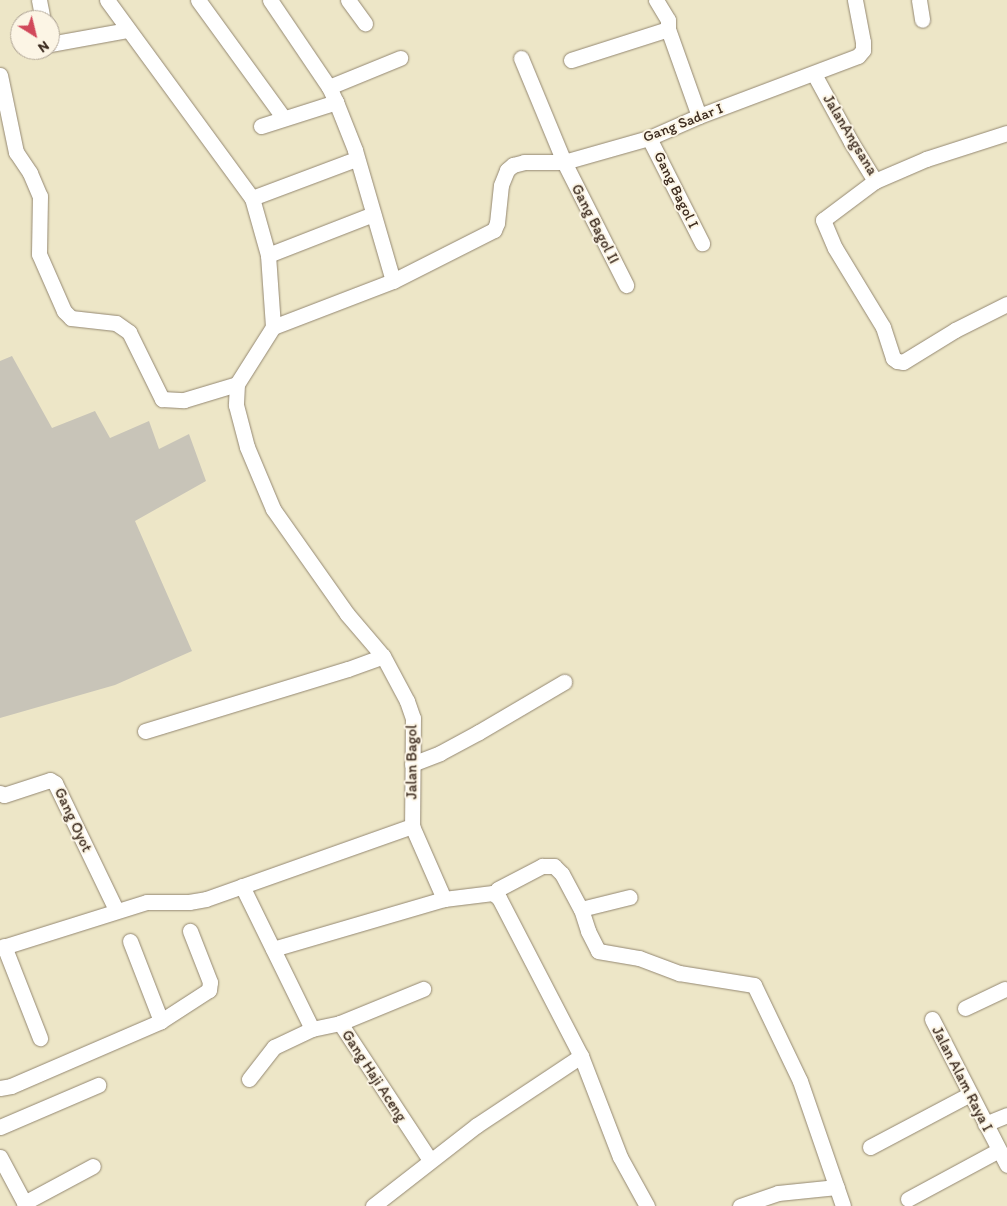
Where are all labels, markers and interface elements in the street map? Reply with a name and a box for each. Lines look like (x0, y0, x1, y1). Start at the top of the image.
north arrow (10, 10, 60, 60)
text: N (35, 37, 52, 56)
street label: JalanAngsana (819, 91, 881, 179)
street label: Gang Sadar I (640, 100, 726, 146)
street label: Gang Bagol I (650, 148, 702, 232)
street label: Gang Bagol II (567, 181, 623, 267)
street label: Jalan Bagol (403, 725, 421, 799)
street label: Gang Oyot (50, 785, 96, 855)
street label: Jalan Alam Raya I (928, 1024, 996, 1134)
street label: Gang Haji Aceng (338, 1027, 410, 1125)

